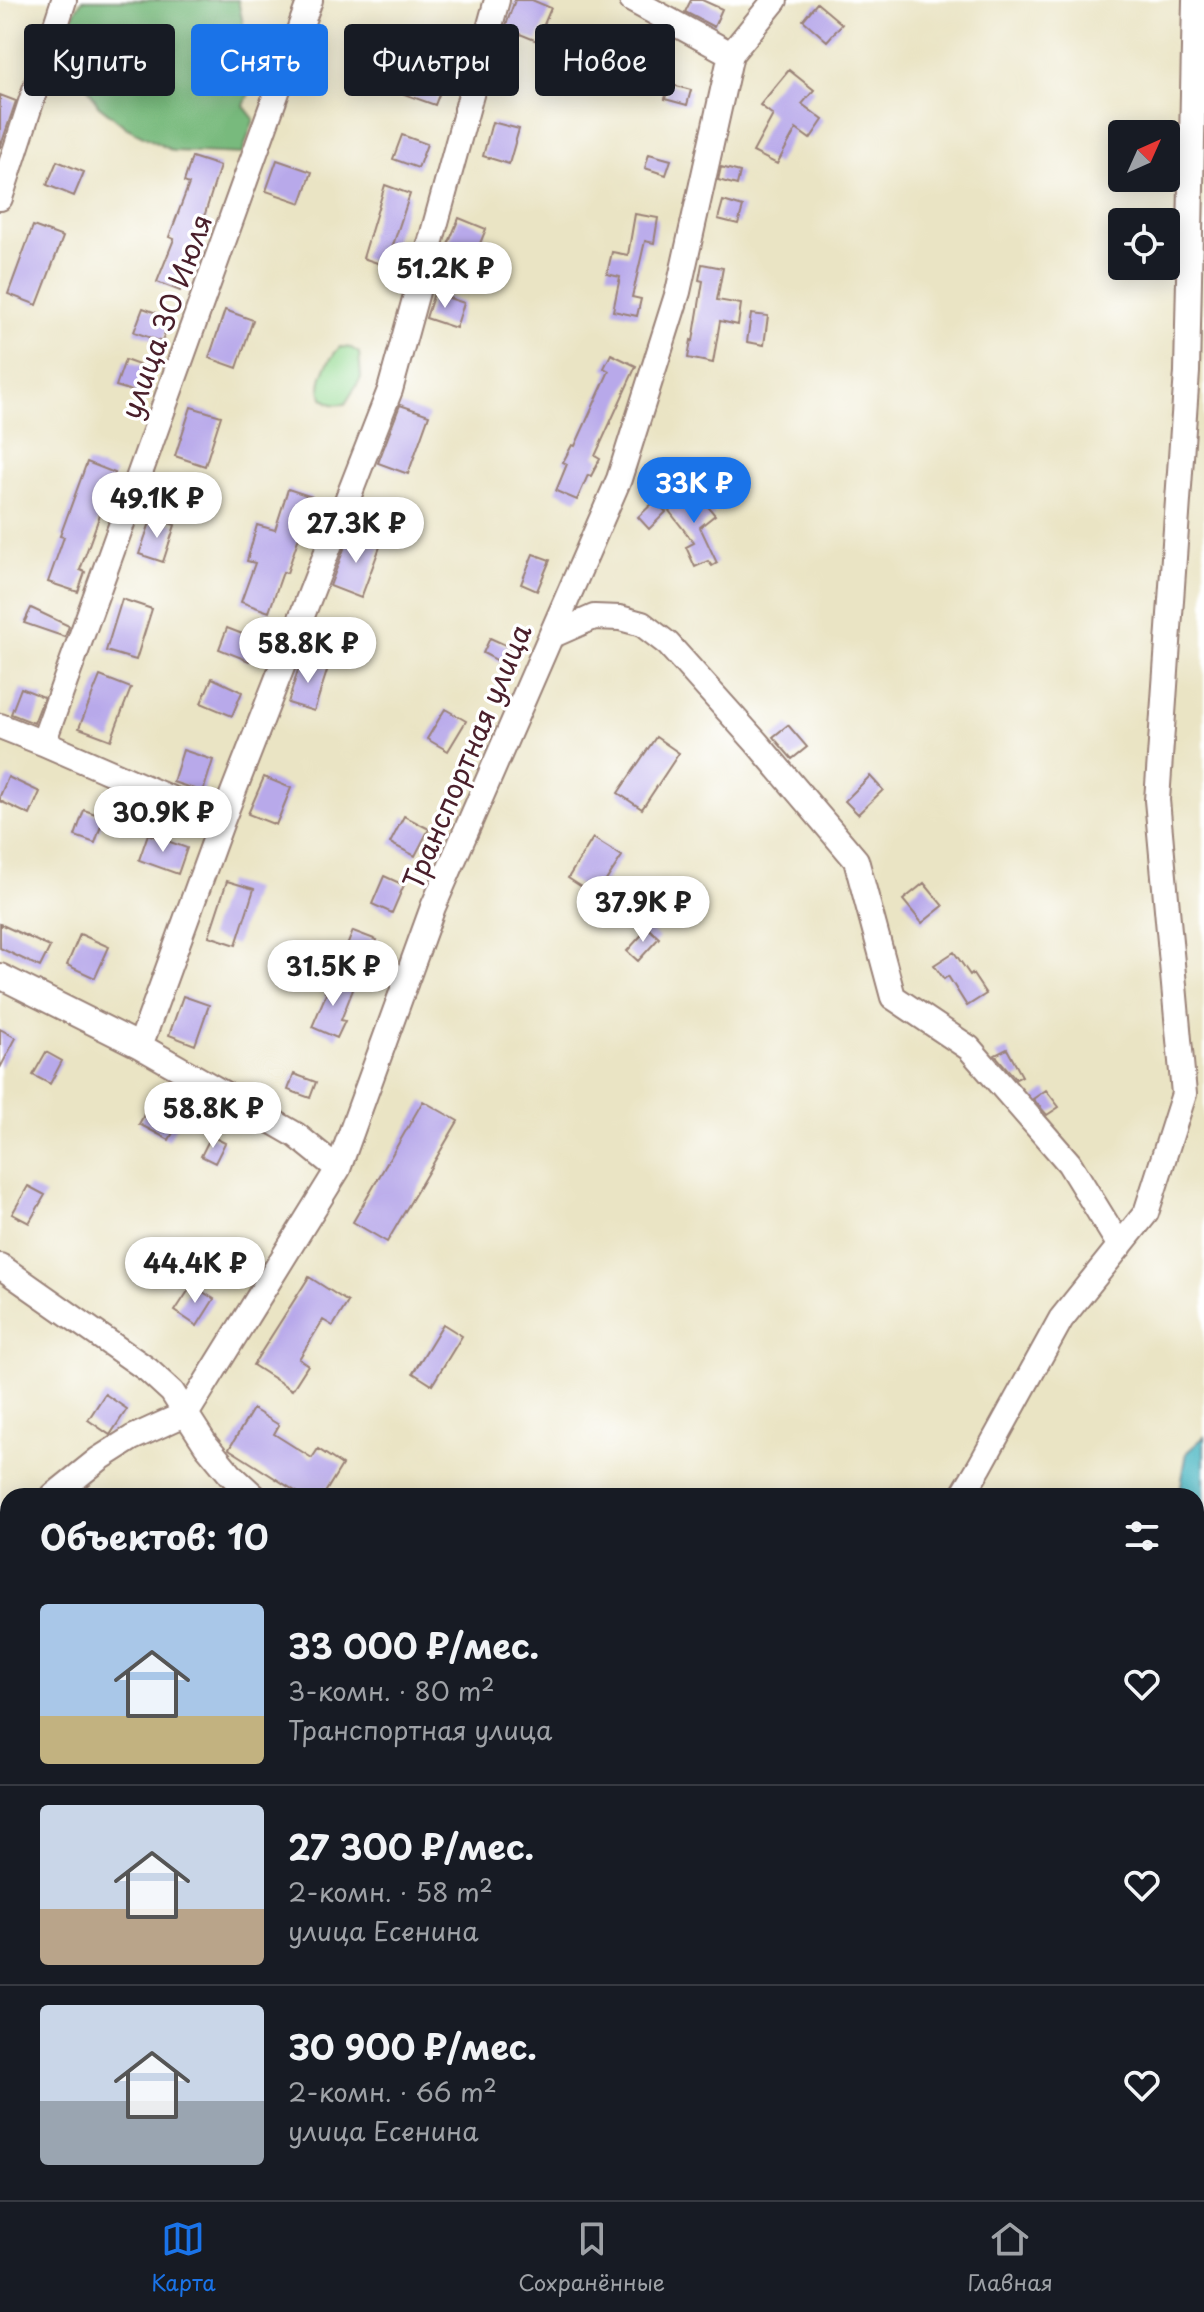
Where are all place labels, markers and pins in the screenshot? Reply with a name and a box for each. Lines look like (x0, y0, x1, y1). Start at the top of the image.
pin: 51.2K ₽ (371, 242, 519, 310)
pin: 33K ₽ (638, 457, 750, 525)
pin: 49.1K ₽ (83, 472, 231, 540)
pin: 27.3K ₽ (282, 497, 430, 565)
pin: 58.8K ₽ (234, 617, 382, 685)
pin: 30.9K ₽ (89, 786, 237, 854)
pin: 37.9K ₽ (569, 876, 717, 944)
pin: 31.5K ₽ (259, 940, 407, 1008)
pin: 58.8K ₽ (139, 1082, 287, 1150)
pin: 44.4K ₽ (121, 1237, 269, 1305)

